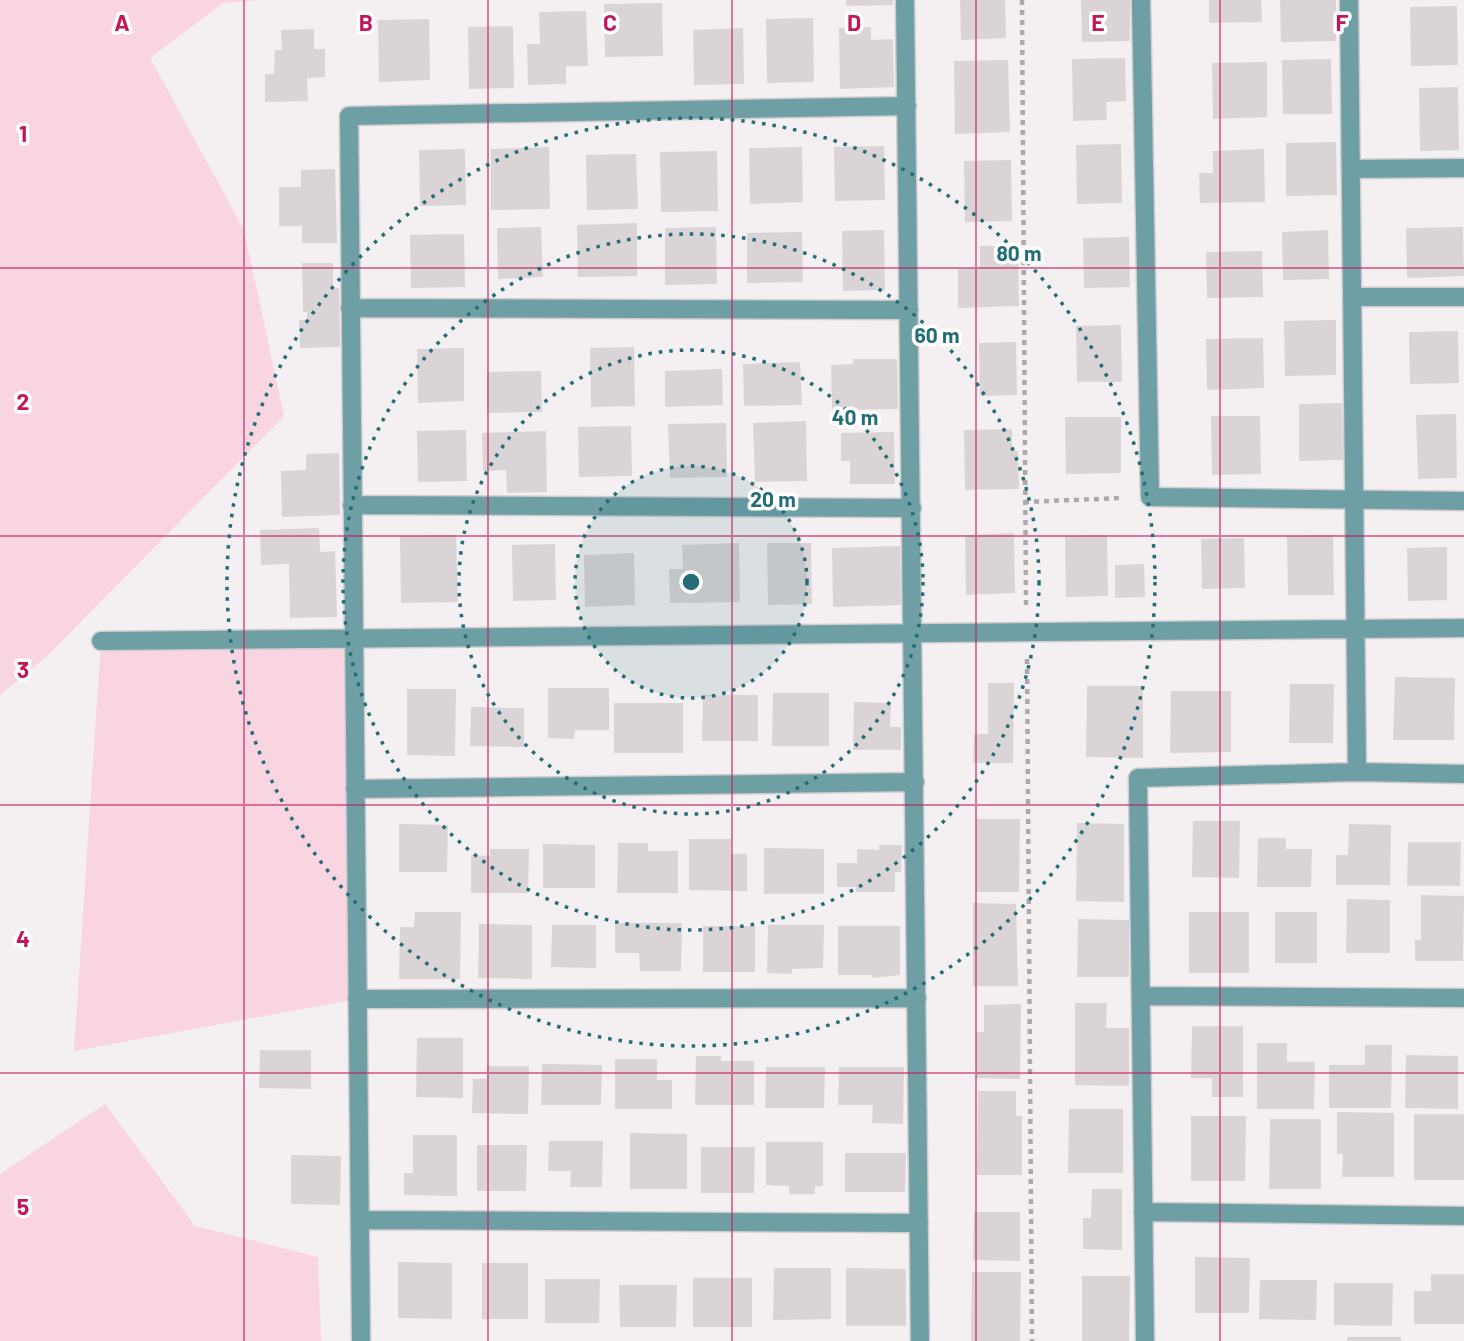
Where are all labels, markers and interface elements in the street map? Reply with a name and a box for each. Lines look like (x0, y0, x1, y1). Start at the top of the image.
text: A (114, 8, 130, 36)
text: B (359, 8, 373, 36)
text: C (603, 8, 617, 36)
text: D (847, 8, 861, 36)
text: E (1091, 8, 1105, 36)
text: F (1336, 8, 1349, 36)
text: 1 (19, 119, 27, 147)
text: 80 m (996, 240, 1042, 265)
text: 60 m (915, 322, 959, 347)
text: 2 (17, 387, 29, 415)
text: 40 m (832, 404, 878, 429)
text: 20 m (750, 486, 796, 511)
centre of rings (679, 570, 703, 594)
text: 3 (17, 655, 29, 683)
text: 4 (16, 924, 30, 952)
text: 5 (17, 1192, 29, 1220)

